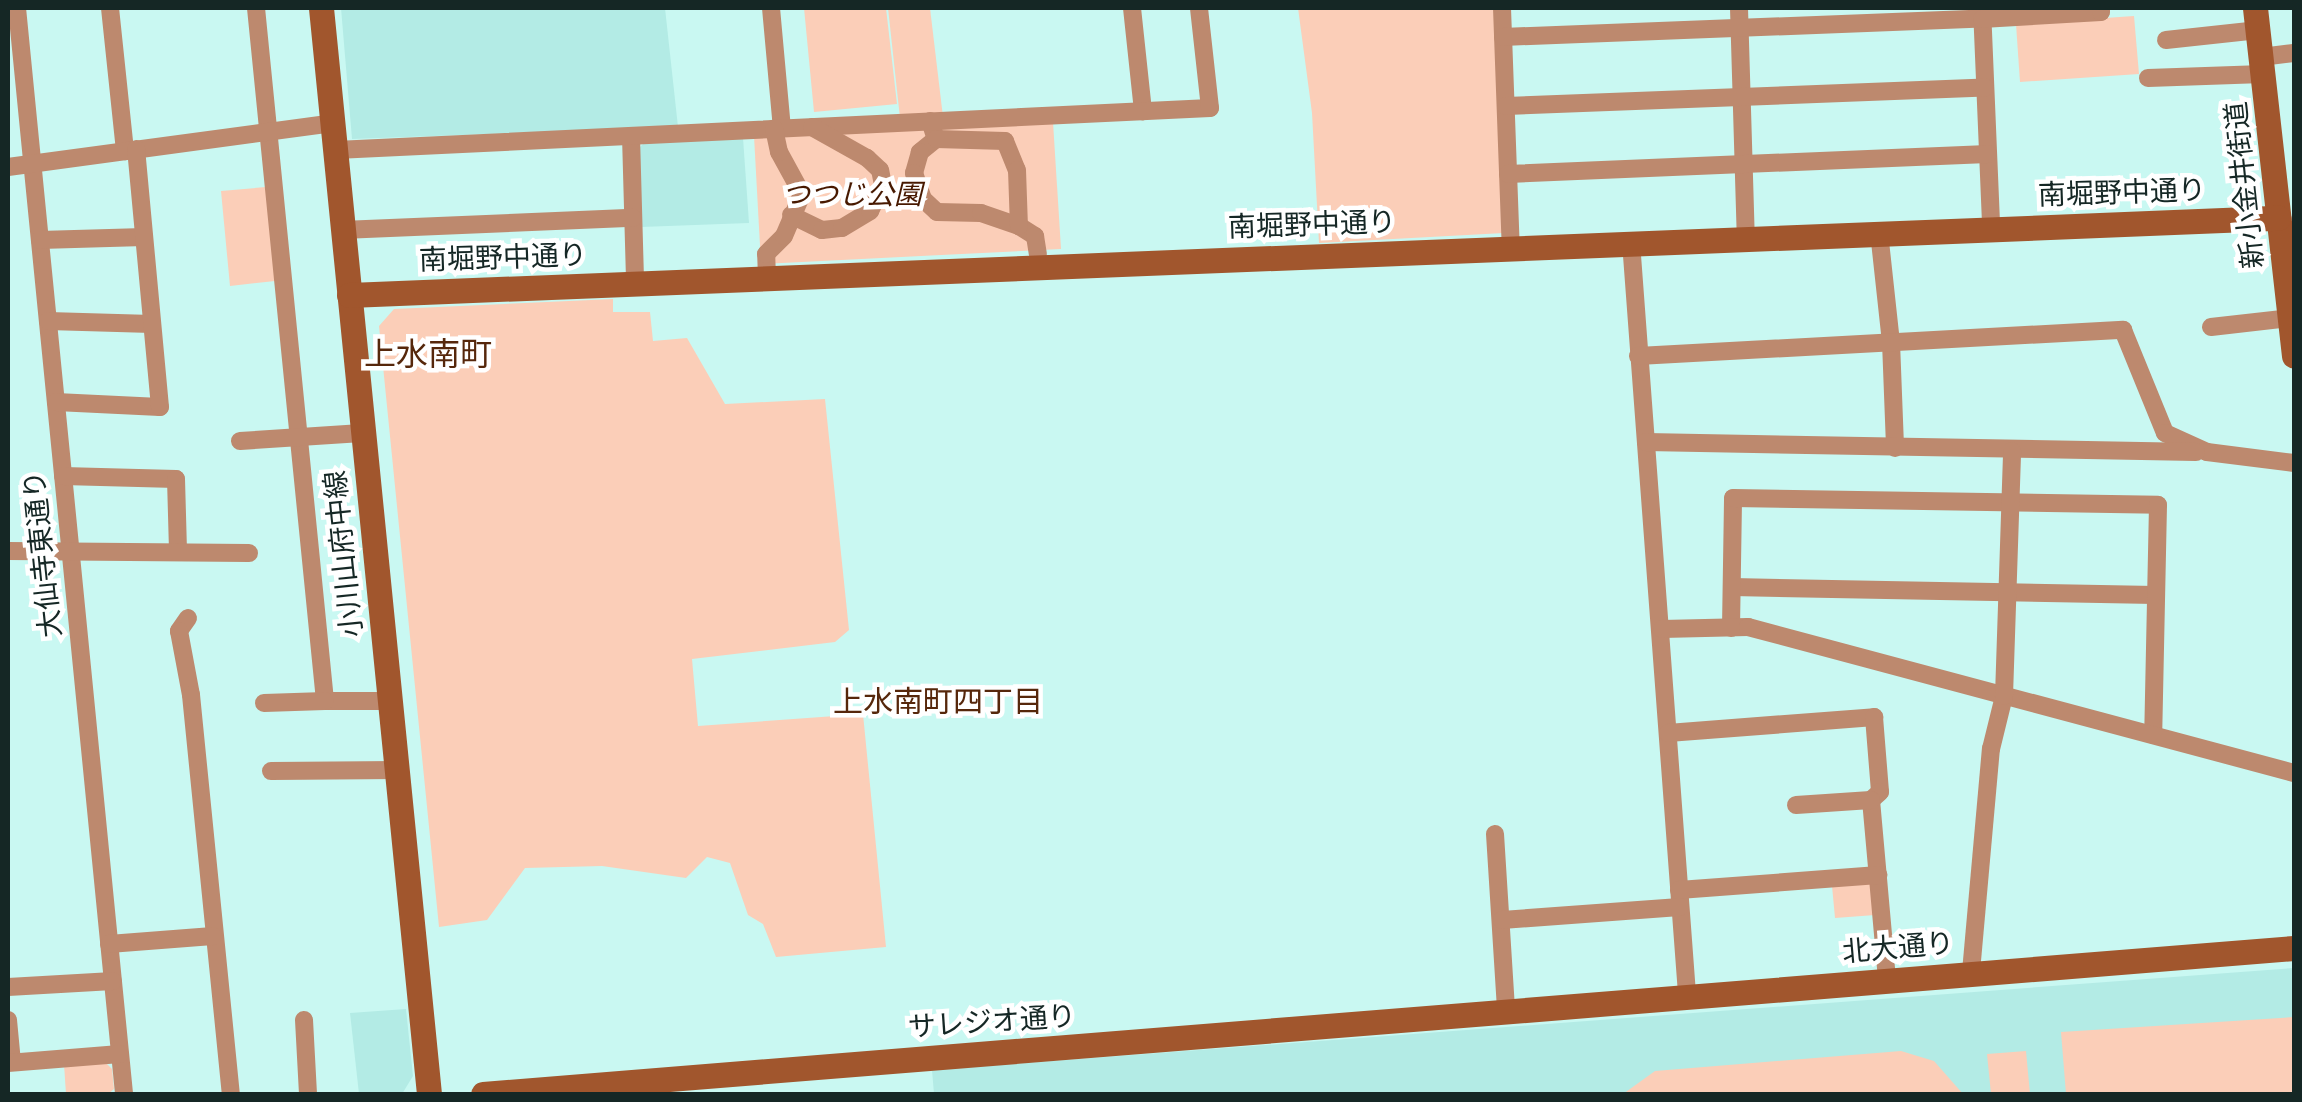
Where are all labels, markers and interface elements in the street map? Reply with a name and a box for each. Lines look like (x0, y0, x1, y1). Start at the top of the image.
street label: 新小金井街道 (2220, 100, 2270, 270)
street label: 南堀野中通り (2037, 173, 2207, 213)
park label: つつじ公園 (782, 178, 922, 212)
street label: 南堀野中通り (1227, 205, 1397, 245)
street label: 南堀野中通り (418, 238, 588, 278)
district label: 上水南町 (364, 335, 492, 373)
street label: 大仙寺東通り (18, 469, 68, 639)
street label: 小川山府中線 (319, 469, 369, 639)
district label: 上水南町四丁目 (833, 684, 1043, 720)
street label: 北大通り (1841, 926, 1955, 970)
street label: サレジオ通り (907, 999, 1077, 1045)

